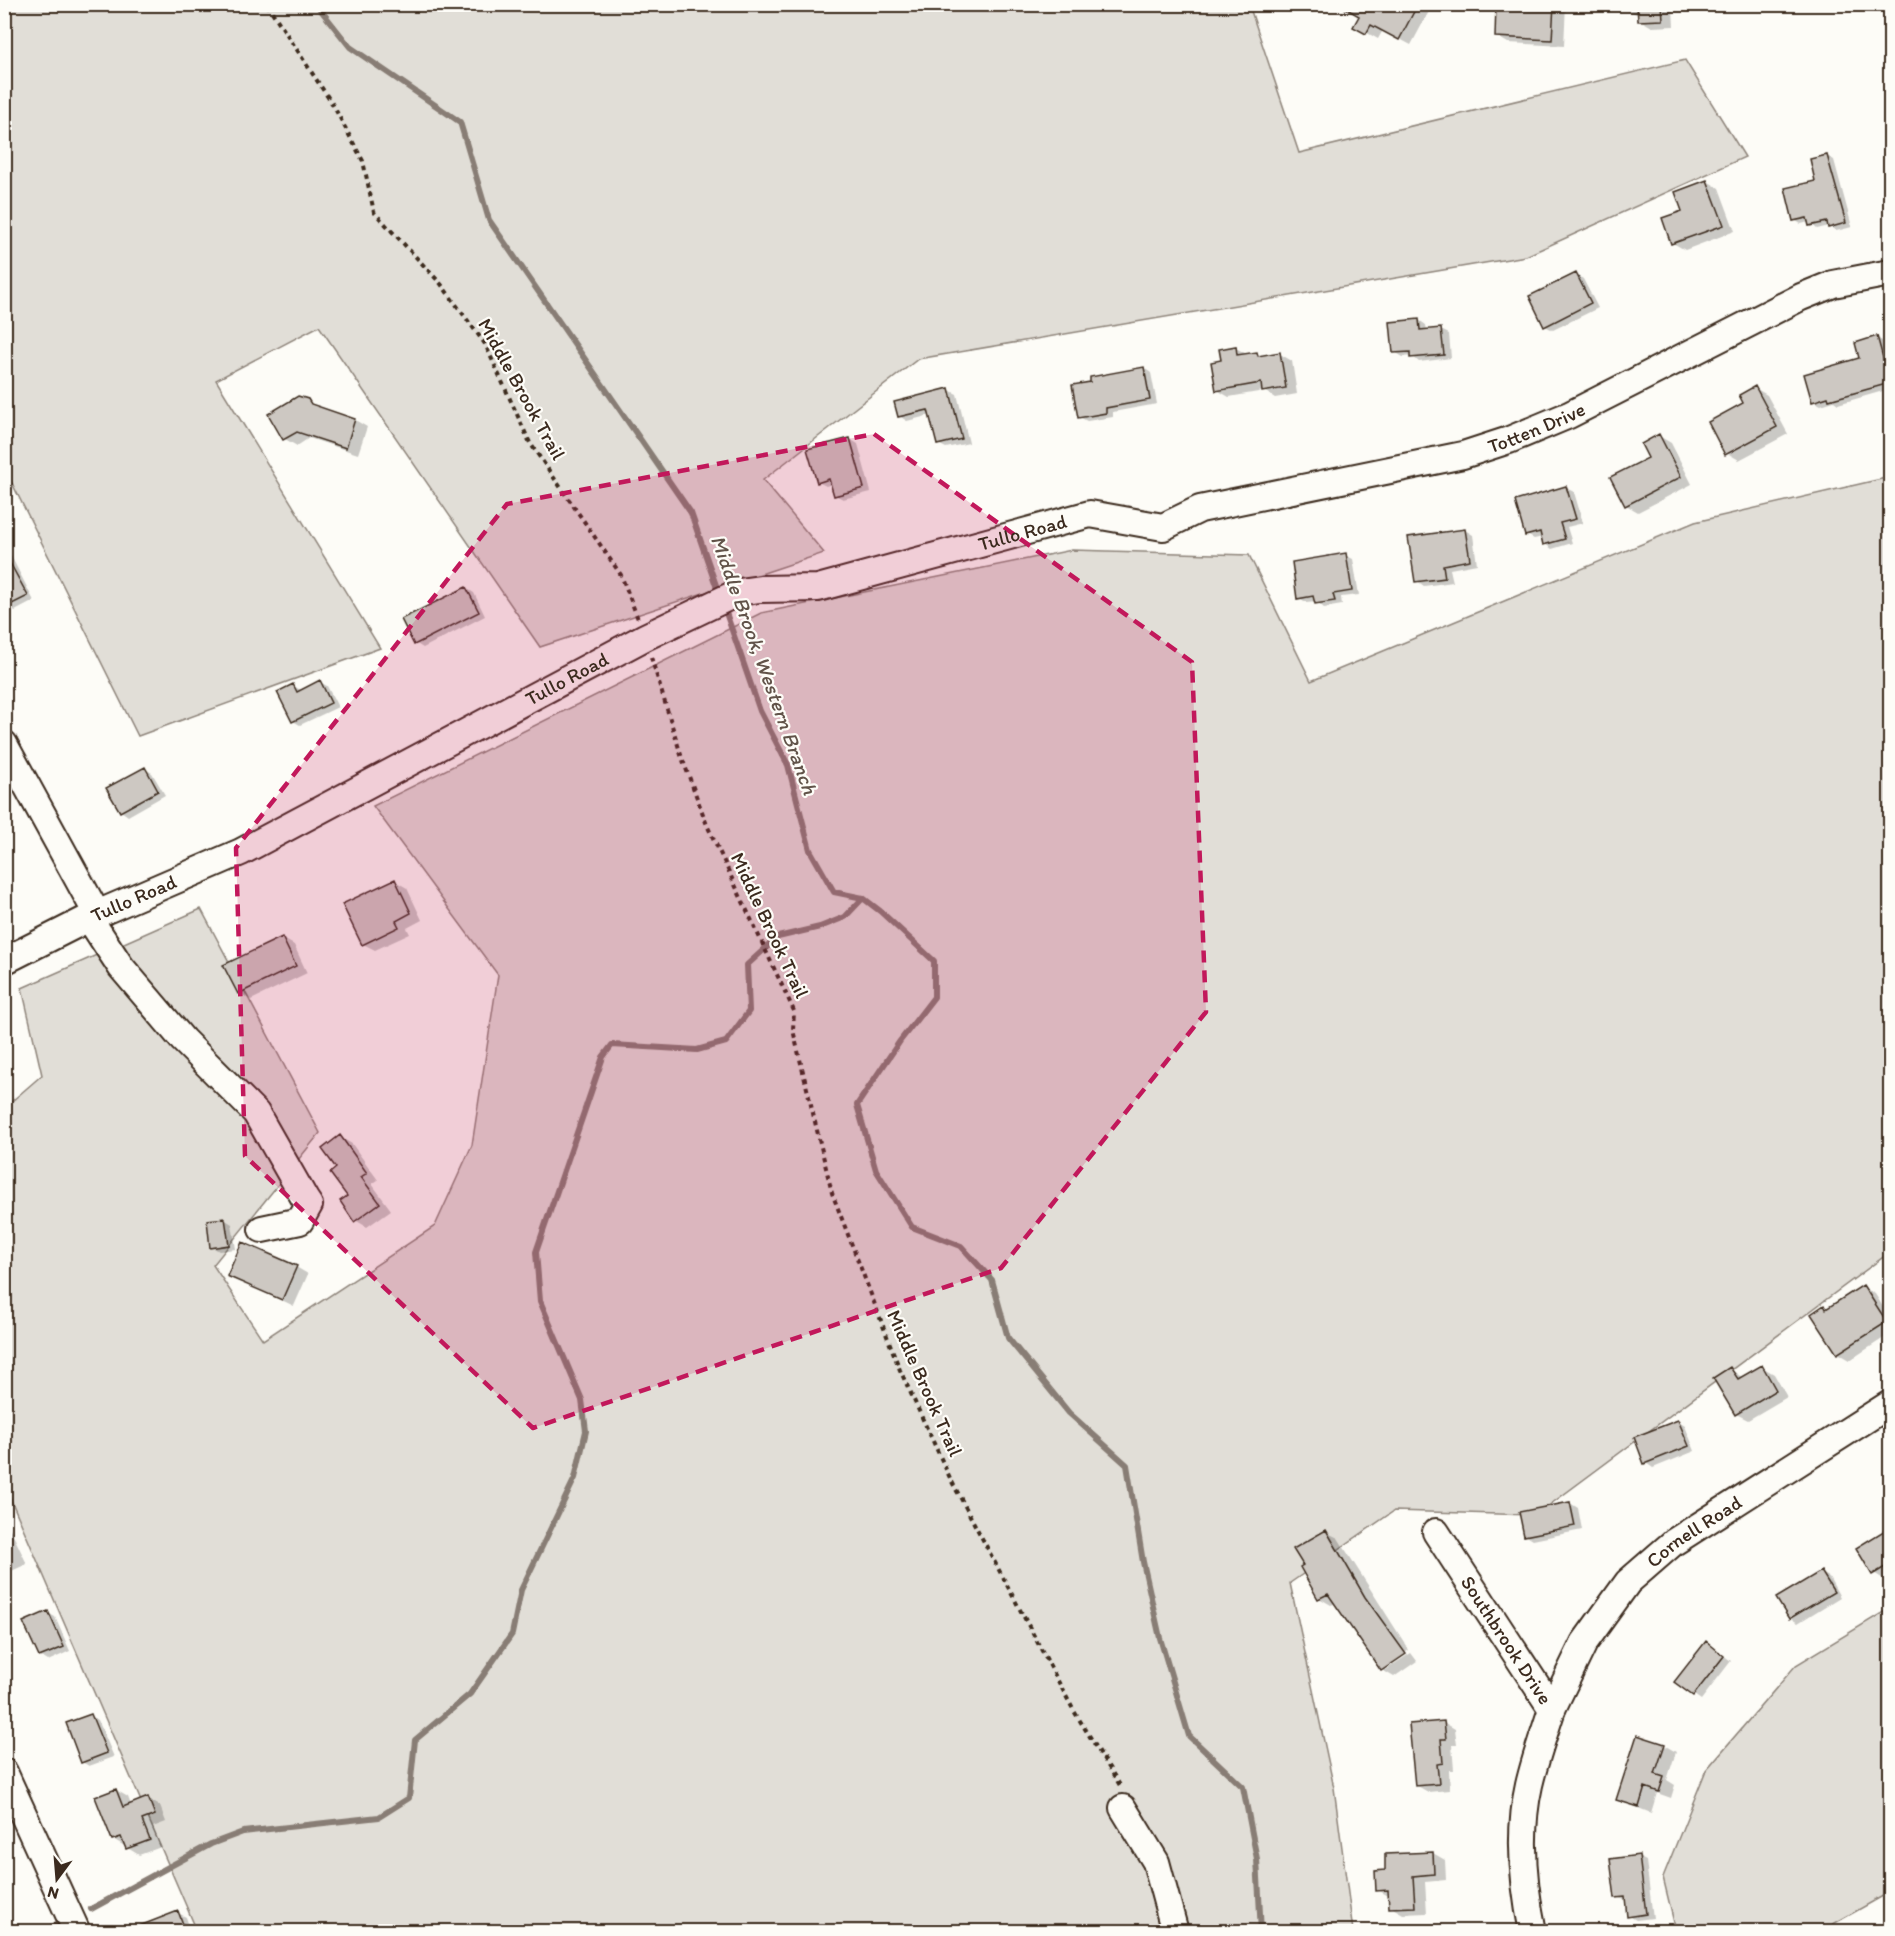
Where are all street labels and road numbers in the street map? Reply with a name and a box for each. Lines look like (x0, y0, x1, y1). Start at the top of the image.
street label: Middle Brook Trail (473, 314, 571, 464)
street label: Totten Drive (1485, 397, 1589, 458)
street label: Tullo Road (976, 509, 1070, 556)
street label: Tullo Road (521, 647, 613, 711)
street label: Middle Brook Trail (726, 848, 814, 1002)
street label: Tullo Road (87, 869, 180, 927)
street label: Middle Brook Trail (882, 1306, 968, 1460)
street label: Cornell Road (1641, 1490, 1746, 1573)
street label: Southbrook Drive (1456, 1571, 1558, 1709)

